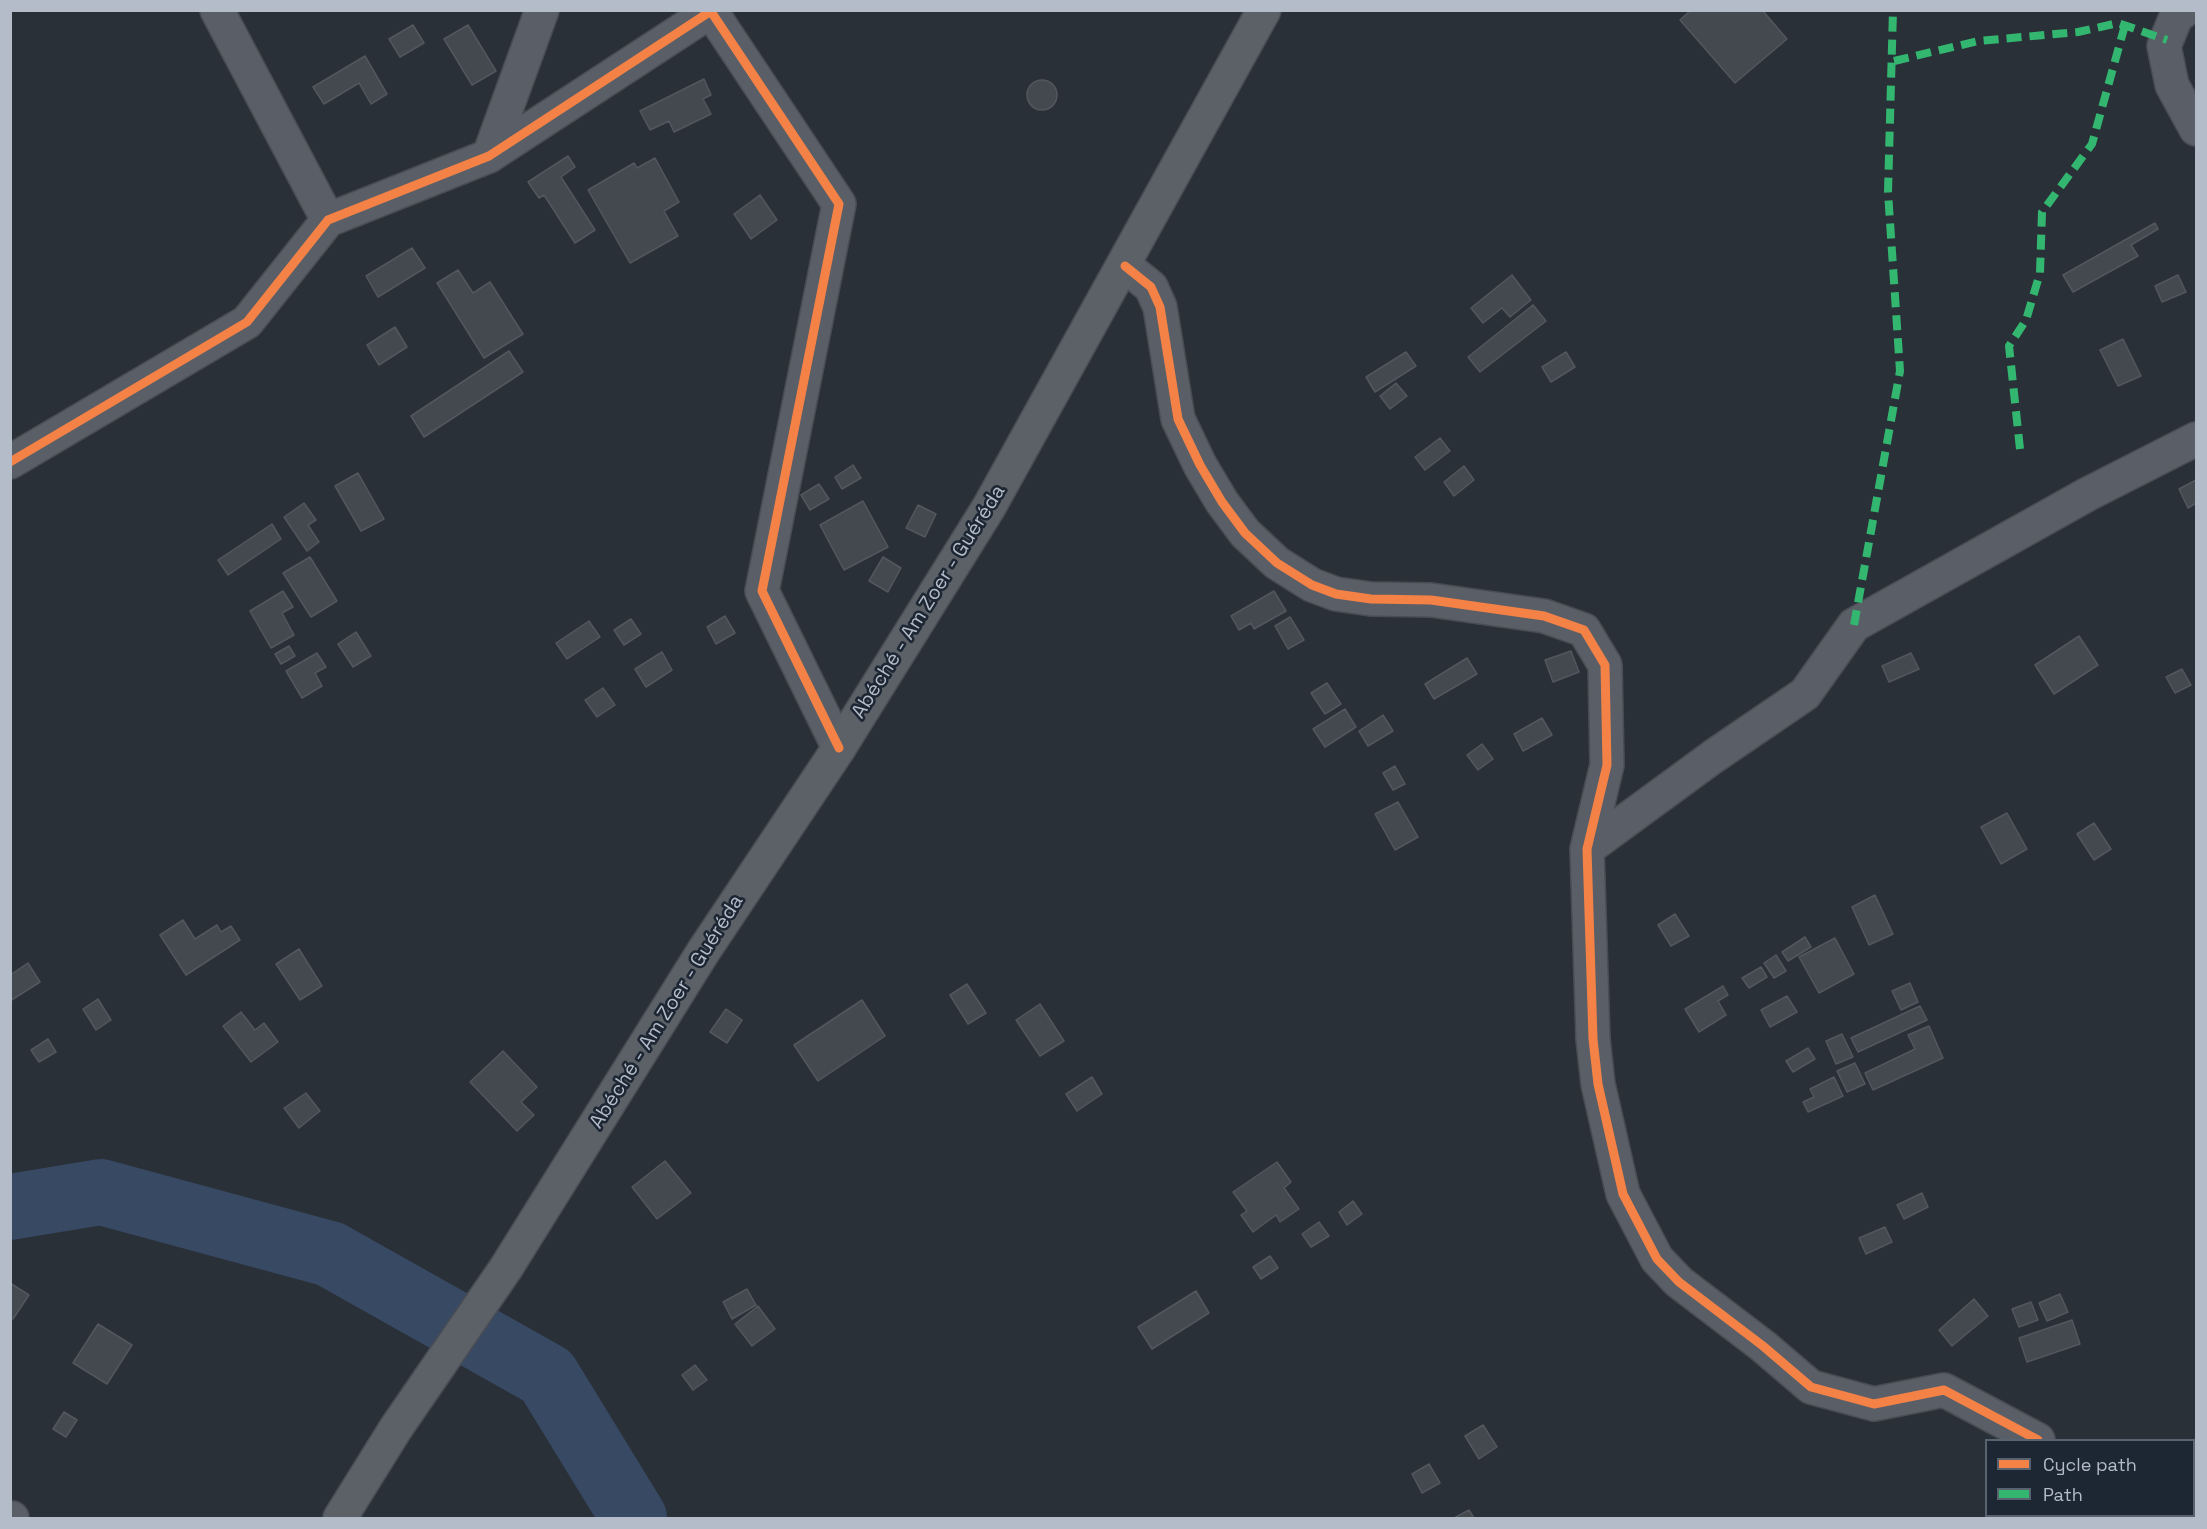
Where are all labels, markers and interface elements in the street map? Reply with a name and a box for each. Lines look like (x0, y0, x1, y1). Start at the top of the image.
street label: Abéché - Am Zoer - Guéréda (847, 481, 1011, 723)
street label: Abéché - Am Zoer - Guéréda (585, 891, 749, 1133)
legend (1985, 1439, 2195, 1517)
text: Cycle path (2043, 1453, 2137, 1476)
text: Path (2043, 1483, 2083, 1506)

